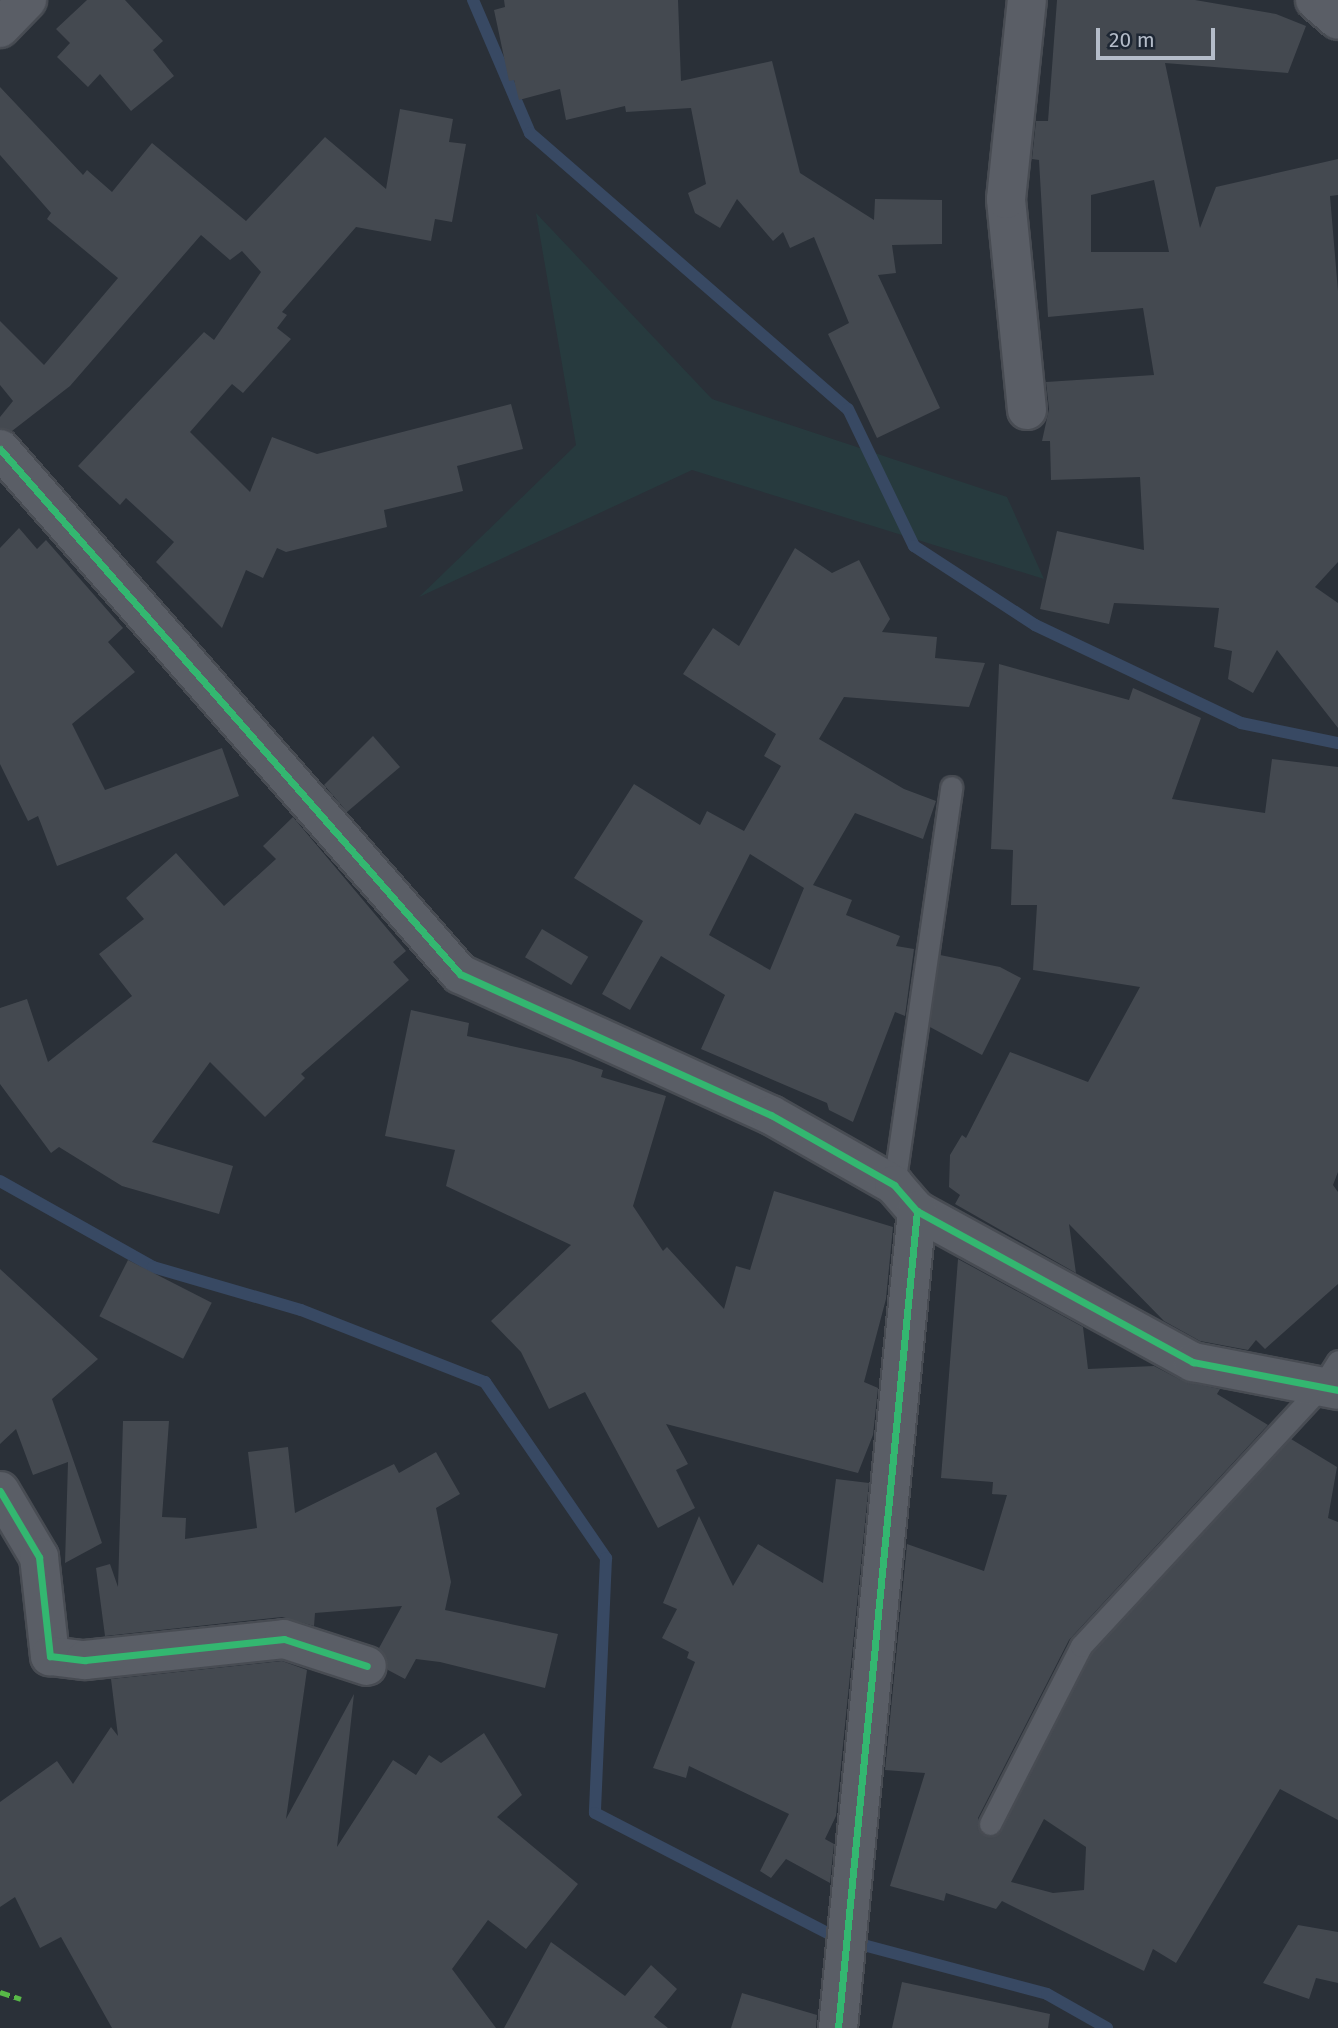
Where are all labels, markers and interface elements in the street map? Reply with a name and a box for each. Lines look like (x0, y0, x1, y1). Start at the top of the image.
scale bar (1100, 14, 1219, 58)
text: 20 m (1109, 27, 1155, 53)

